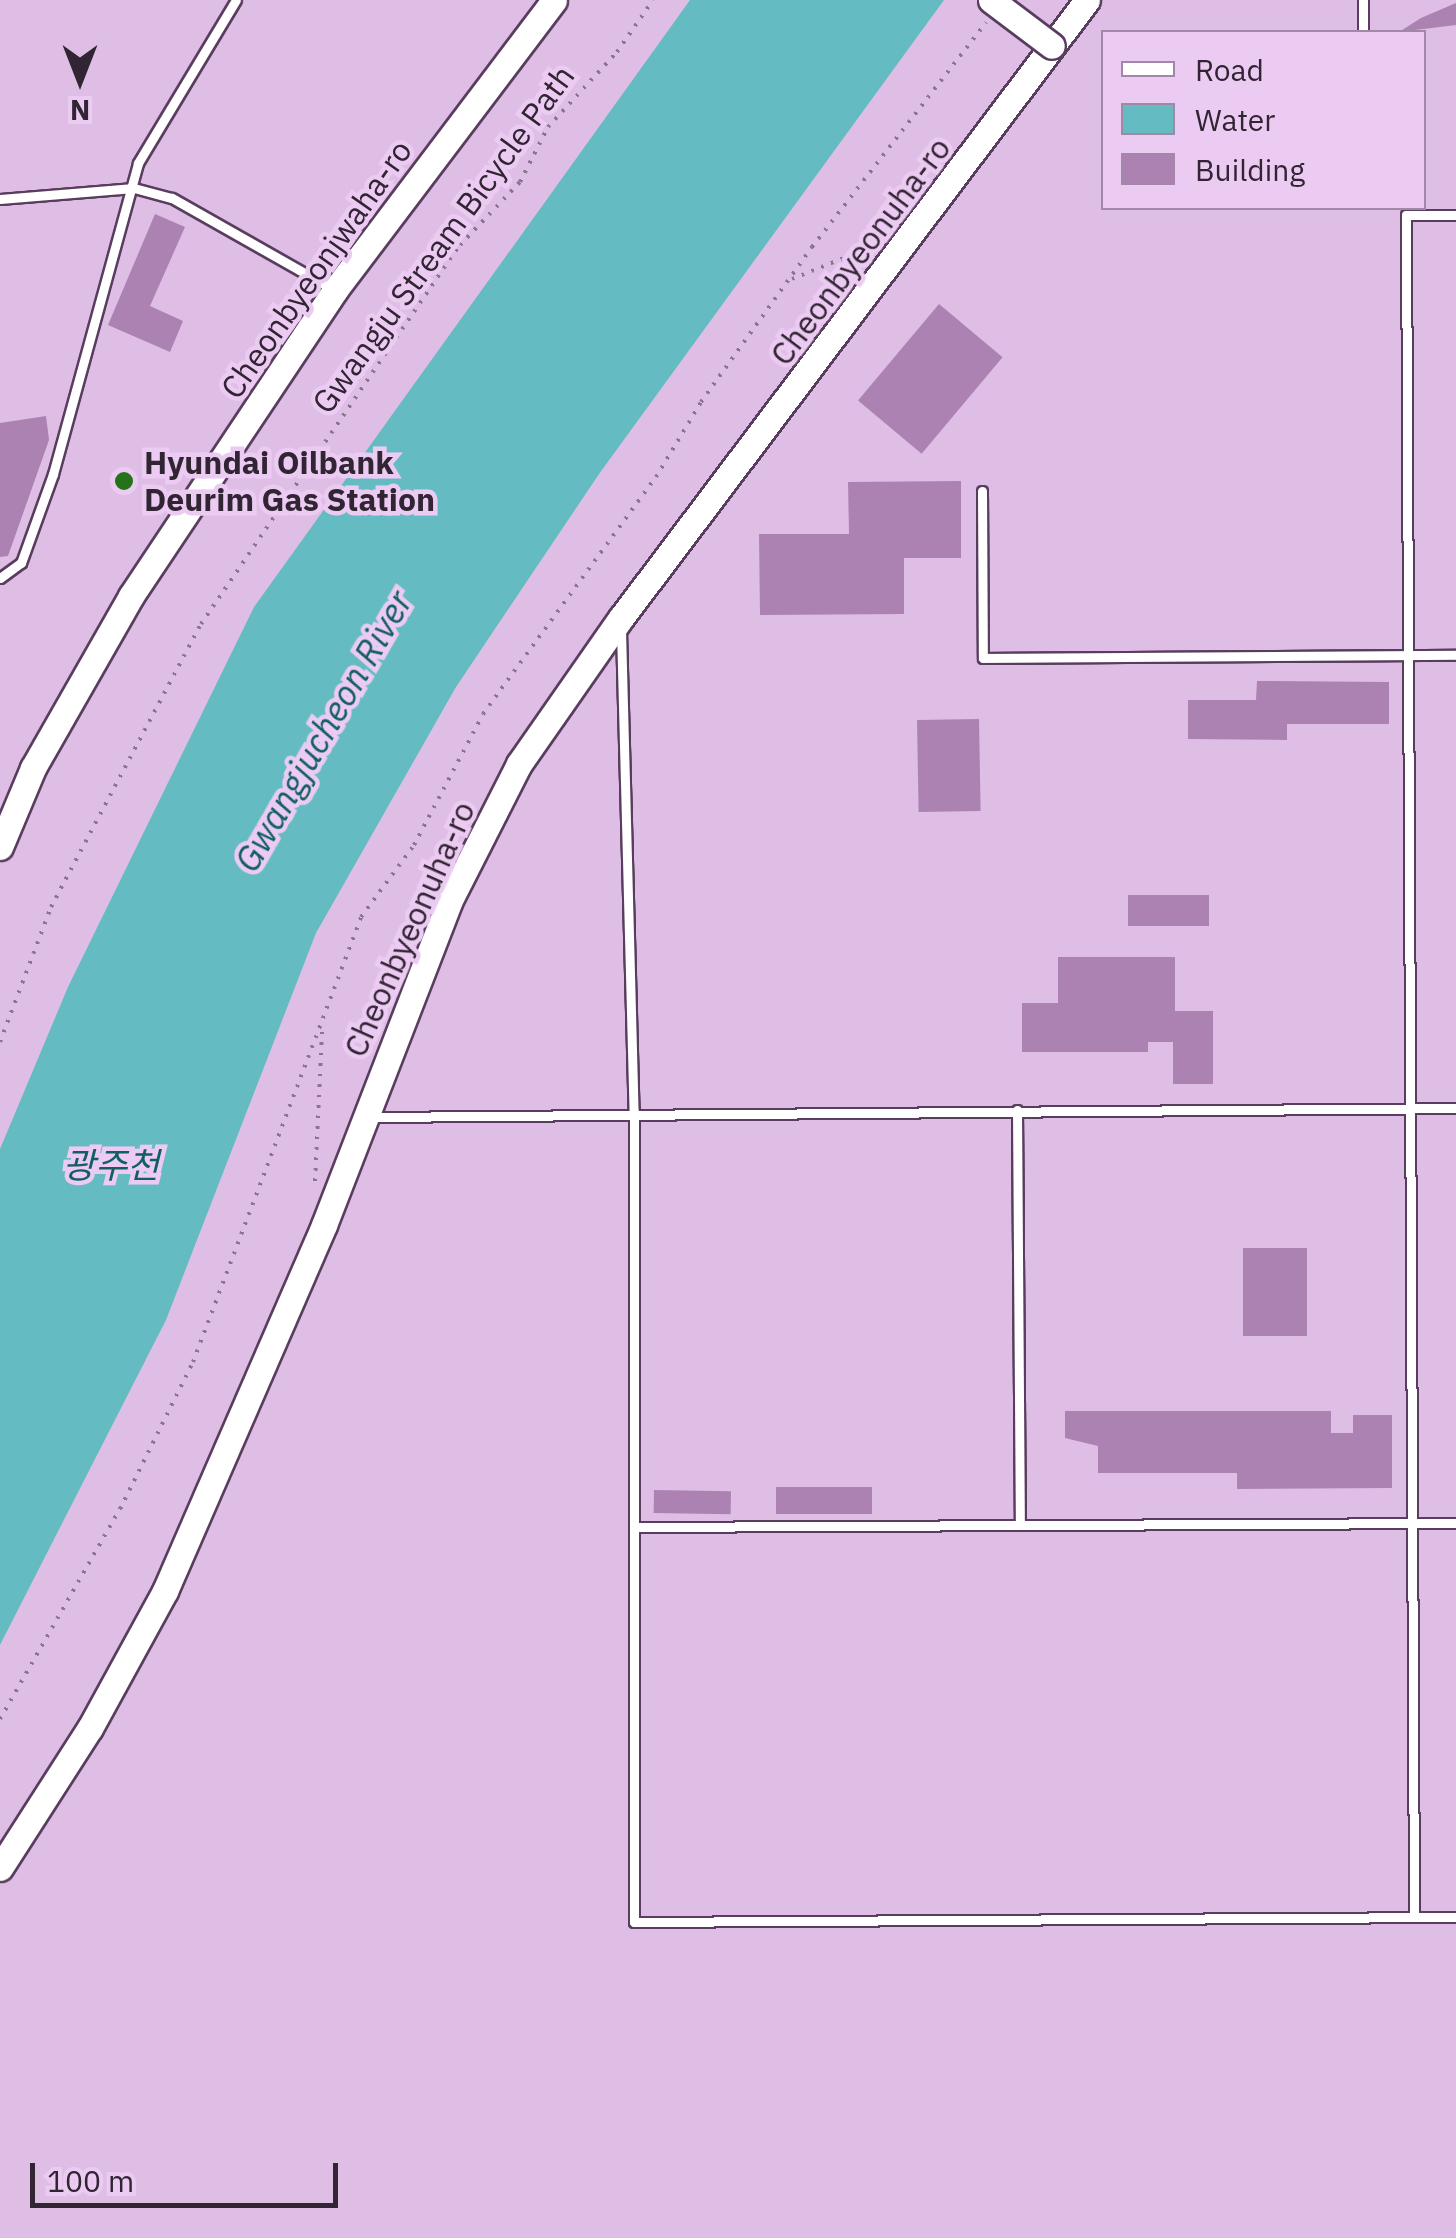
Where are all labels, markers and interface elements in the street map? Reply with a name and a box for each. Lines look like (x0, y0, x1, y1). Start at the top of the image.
north arrow (30, 30, 130, 130)
legend (1101, 30, 1426, 210)
text: Road (1195, 50, 1264, 89)
street label: Gwangju Stream Bicycle Path (304, 58, 582, 420)
text: N (70, 92, 90, 129)
text: Water (1195, 100, 1275, 139)
street label: Cheonbyeonuha-ro (762, 130, 958, 372)
street label: Cheonbyeonjwaha-ro (212, 133, 420, 405)
text: Building (1195, 150, 1305, 189)
place label: Hyundai Oilbank Deurim Gas Station (144, 444, 435, 519)
marker: Hyundai Oilbank Deurim Gas Station (113, 470, 135, 492)
water label: Gwangjucheon River (226, 583, 420, 879)
street label: Cheonbyeonuha-ro (336, 796, 482, 1062)
water label: 광주천 (63, 1144, 159, 1186)
scale bar (35, 2143, 342, 2205)
text: 100 m (47, 2161, 134, 2200)

